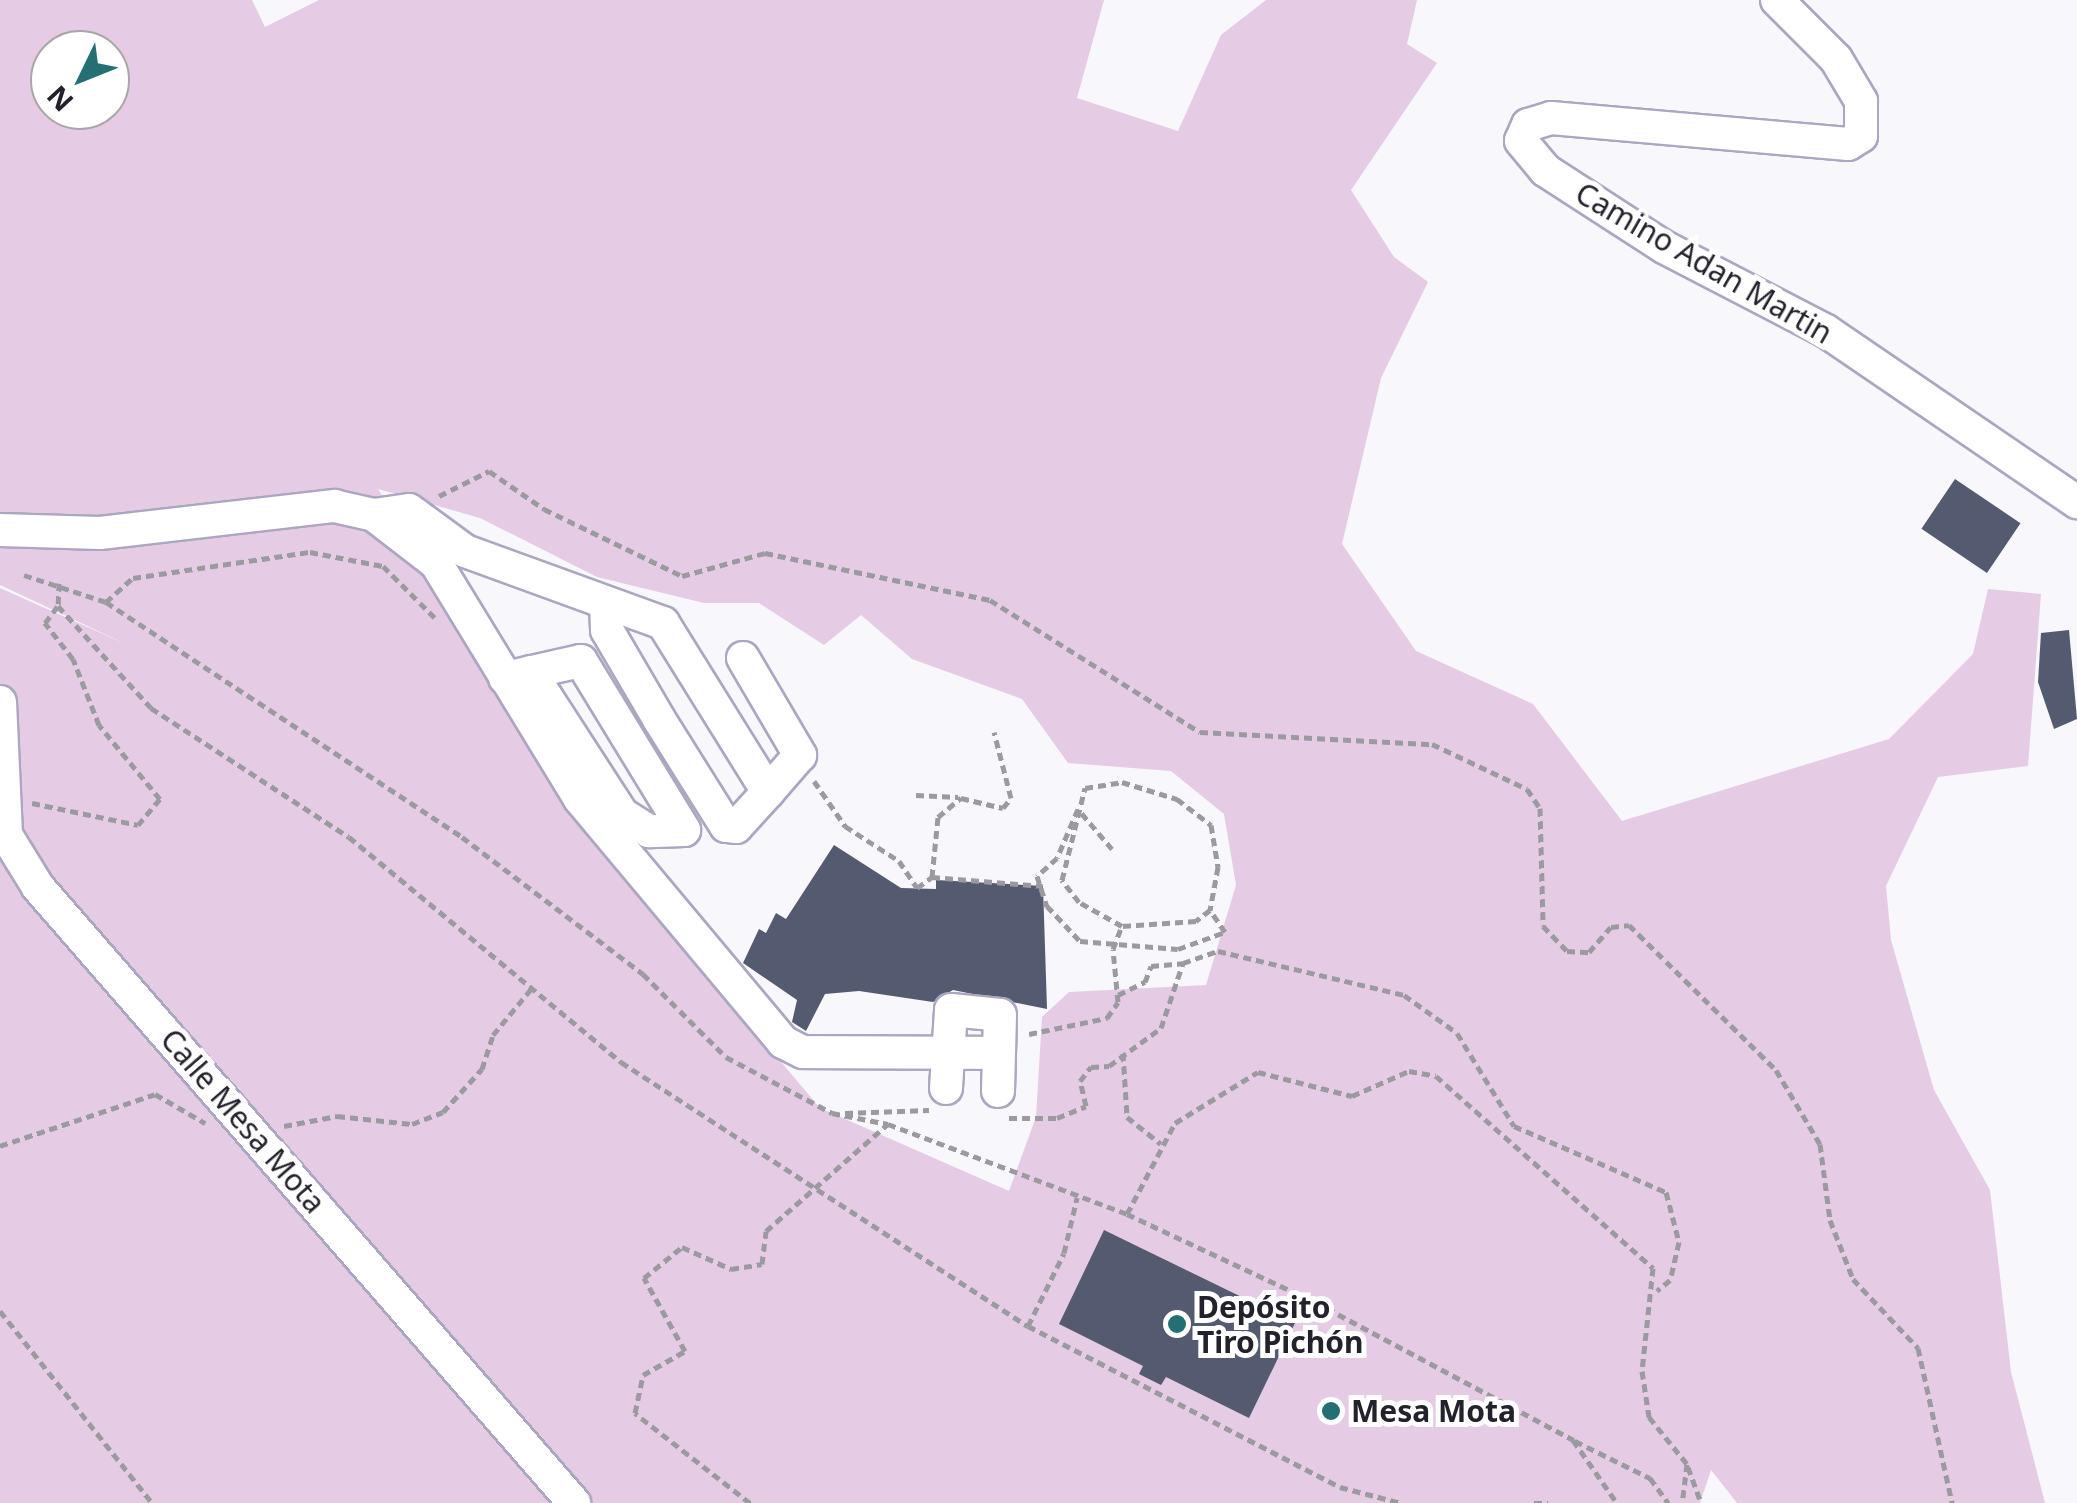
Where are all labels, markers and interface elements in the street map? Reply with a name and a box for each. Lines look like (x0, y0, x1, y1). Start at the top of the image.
north arrow (30, 30, 130, 130)
text: N (38, 78, 81, 120)
street label: Camino Adan Martin (1569, 175, 1839, 351)
street label: Calle Mesa Mota (153, 1022, 333, 1220)
place label: Depósito Tiro Pichón (1197, 1289, 1363, 1360)
marker: Depósito Tiro Pichón (1166, 1313, 1188, 1335)
place label: Mesa Mota (1351, 1393, 1516, 1429)
marker: Mesa Mota (1320, 1400, 1342, 1422)

